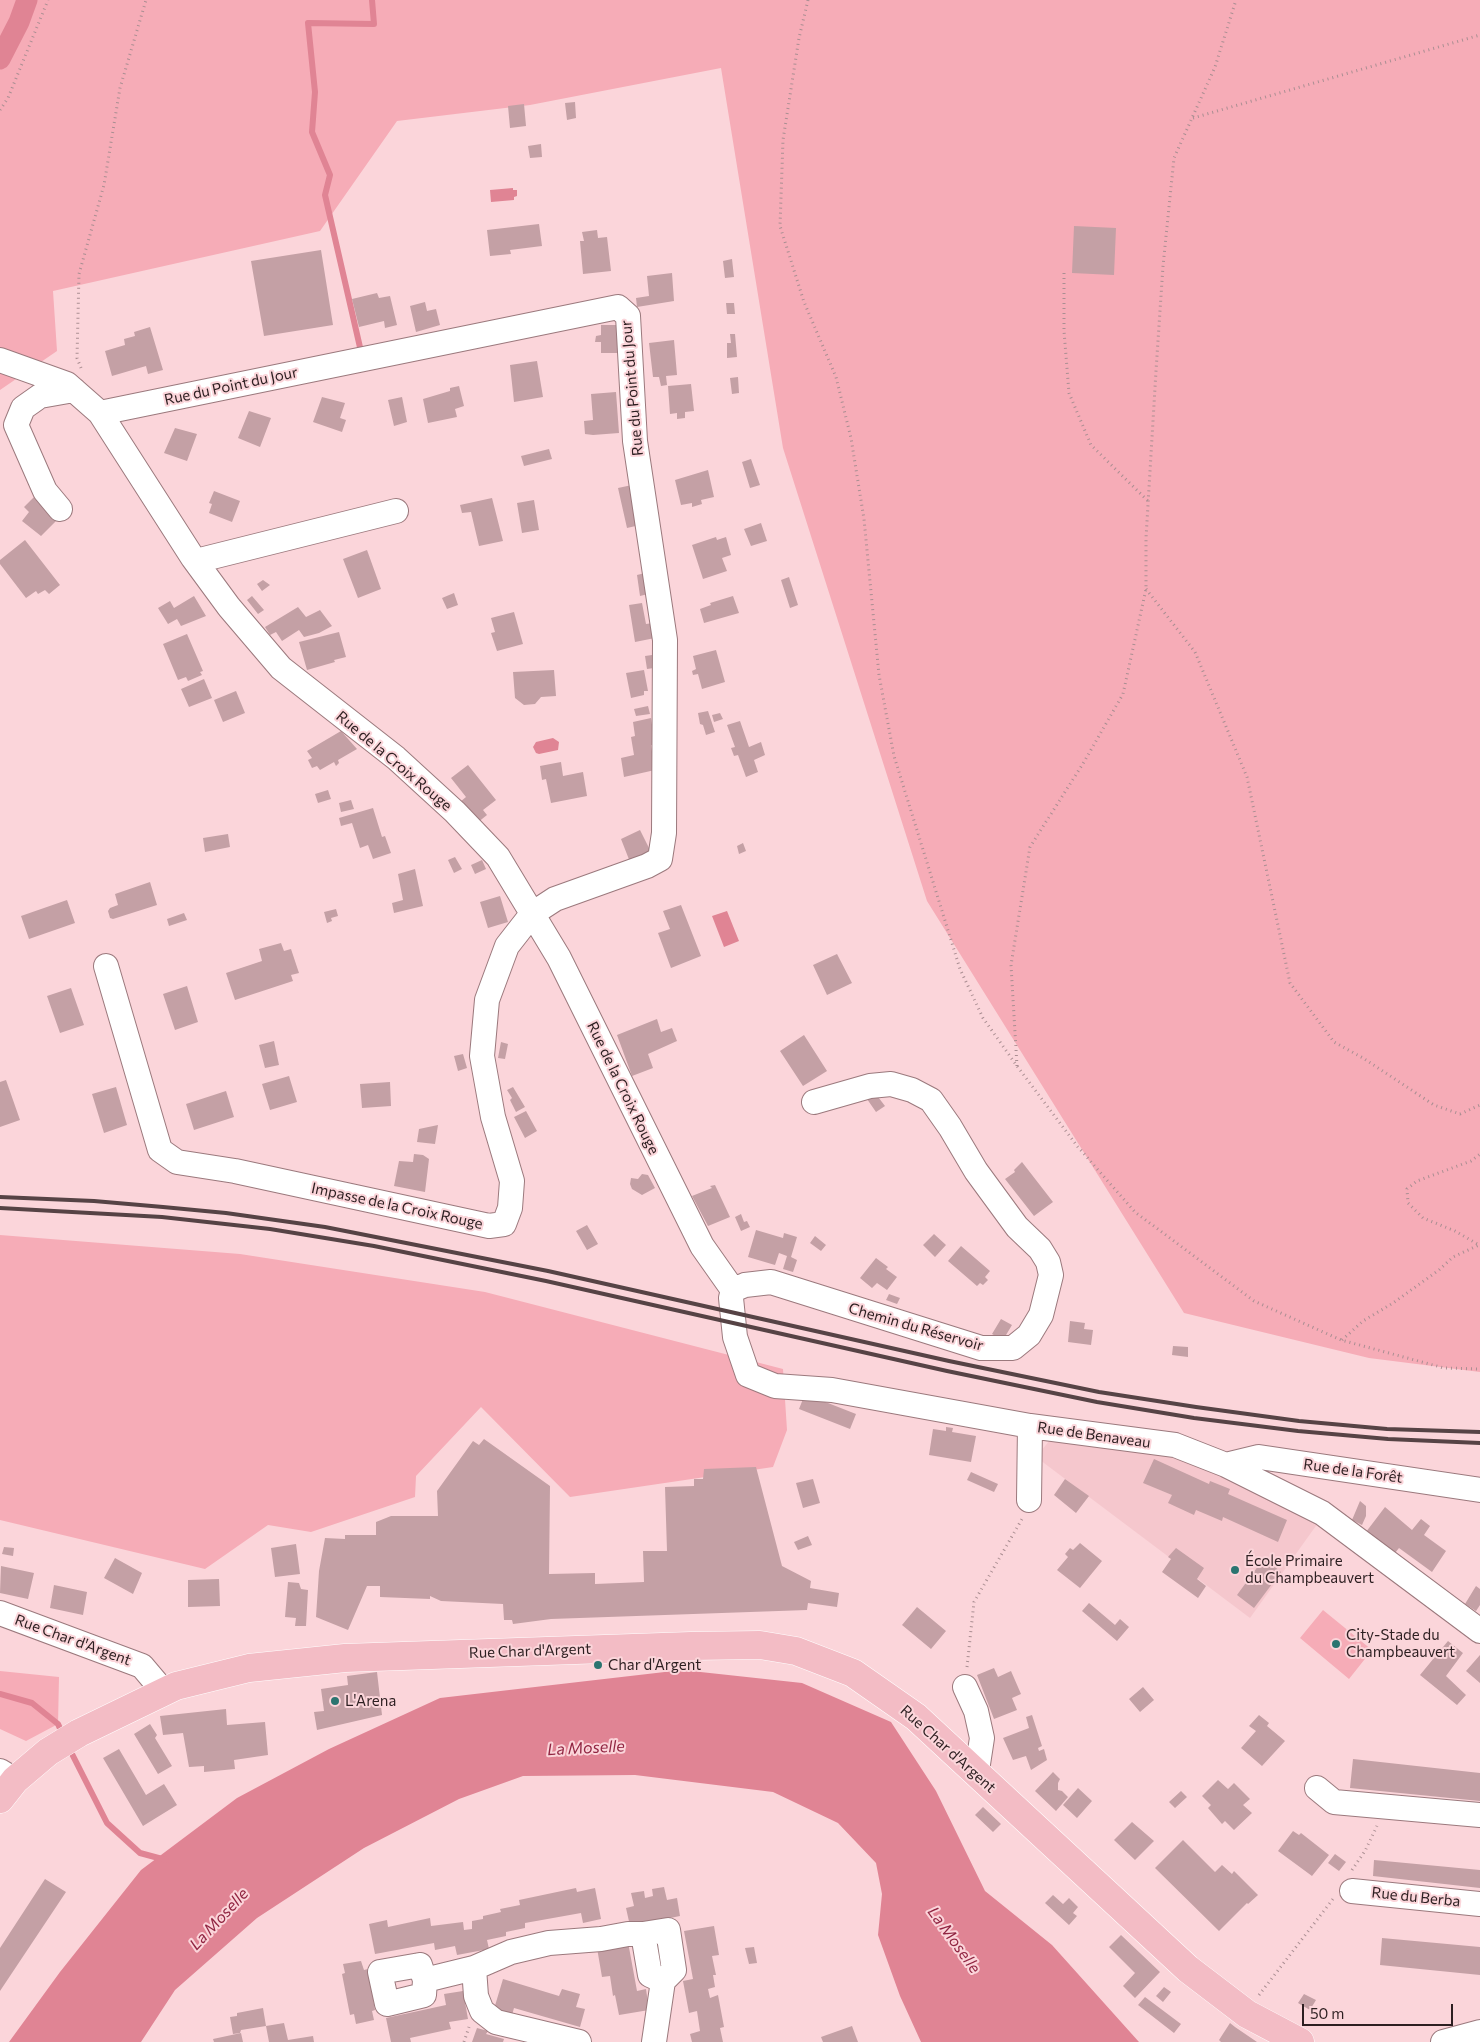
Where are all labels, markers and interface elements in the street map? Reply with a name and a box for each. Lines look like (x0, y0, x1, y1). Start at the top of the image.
street label: Rue du Point du Jour (617, 319, 647, 457)
street label: Rue du Point du Jour (162, 363, 300, 409)
street label: Rue de la Croix Rouge (332, 707, 456, 815)
street label: Rue de la Croix Rouge (583, 1019, 663, 1157)
street label: Impasse de la Croix Rouge (310, 1179, 484, 1233)
street label: Chemin du Réservoir (846, 1299, 986, 1355)
street label: Rue de Benaveau (1036, 1418, 1152, 1452)
street label: Rue de la Forêt (1302, 1455, 1404, 1487)
place label: École Primaire du Champbeauvert (1245, 1552, 1374, 1587)
marker: École Primaire du Champbeauvert (1229, 1564, 1241, 1576)
street label: Rue Char d'Argent (12, 1611, 134, 1669)
place label: City-Stade du Champbeauvert (1346, 1626, 1455, 1661)
marker: City-Stade du Champbeauvert (1330, 1638, 1342, 1650)
street label: Rue Char d'Argent (468, 1640, 592, 1662)
place label: Char d'Argent (608, 1656, 701, 1674)
marker: Char d'Argent (592, 1659, 604, 1671)
place label: L'Arena (345, 1692, 396, 1710)
marker: L'Arena (329, 1695, 341, 1707)
street label: Rue Char d'Argent (896, 1701, 1000, 1797)
water label: La Moselle (547, 1736, 625, 1760)
street label: Rue du Berba (1371, 1883, 1461, 1911)
water label: La Moselle (186, 1884, 252, 1954)
water label: La Moselle (923, 1903, 985, 1977)
scale bar (1305, 1994, 1456, 2026)
text: 50 m (1310, 2004, 1344, 2022)

